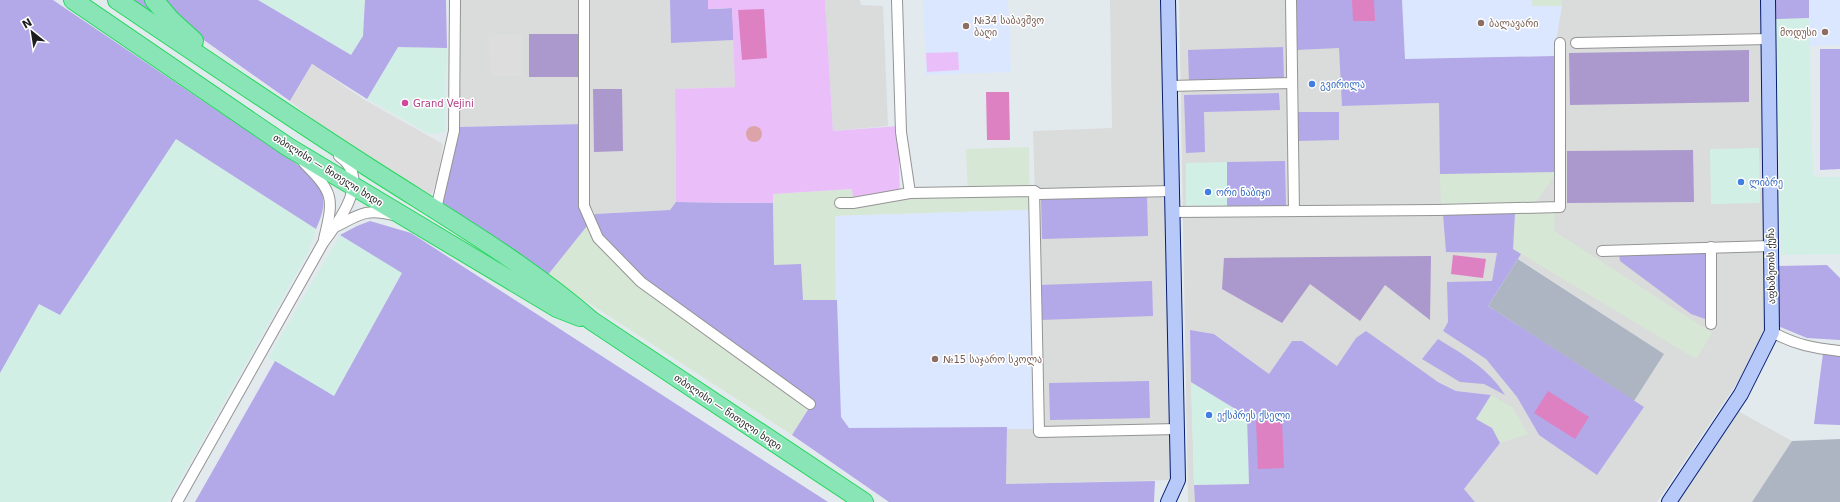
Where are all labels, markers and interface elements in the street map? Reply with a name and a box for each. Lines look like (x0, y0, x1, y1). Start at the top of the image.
north arrow (12, 12, 52, 52)
place label: №34 საბავშვო ბაღი (974, 15, 1044, 39)
text: N (20, 16, 34, 32)
marker: ბალავარი (1476, 18, 1486, 28)
place label: ბალავარი (1489, 18, 1538, 30)
marker: №34 საბავშვო ბაღი (961, 21, 971, 31)
place label: მოდუსი (1780, 27, 1817, 39)
marker: მოდუსი (1820, 27, 1830, 37)
marker: გვირილა (1307, 79, 1317, 89)
place label: გვირილა (1320, 79, 1365, 91)
marker: Grand Vejini (400, 98, 410, 108)
place label: Grand Vejini (413, 98, 474, 109)
street label: თბილისი — წითელი ხიდი (271, 132, 385, 209)
marker: ლიბრე (1736, 177, 1746, 187)
place label: ლიბრე (1749, 177, 1783, 189)
marker: ორი ნაბიჯი (1203, 187, 1213, 197)
place label: ორი ნაბიჯი (1216, 187, 1271, 199)
street label: აფხაზეთის ქუჩა (1765, 228, 1778, 304)
marker: №15 საჯარო სკოლა (930, 354, 940, 364)
place label: №15 საჯარო სკოლა (943, 354, 1042, 366)
street label: თბილისი — წითელი ხიდი (672, 372, 784, 453)
marker: ექსპრეს ქსელი (1204, 410, 1214, 420)
place label: ექსპრეს ქსელი (1217, 410, 1290, 422)

